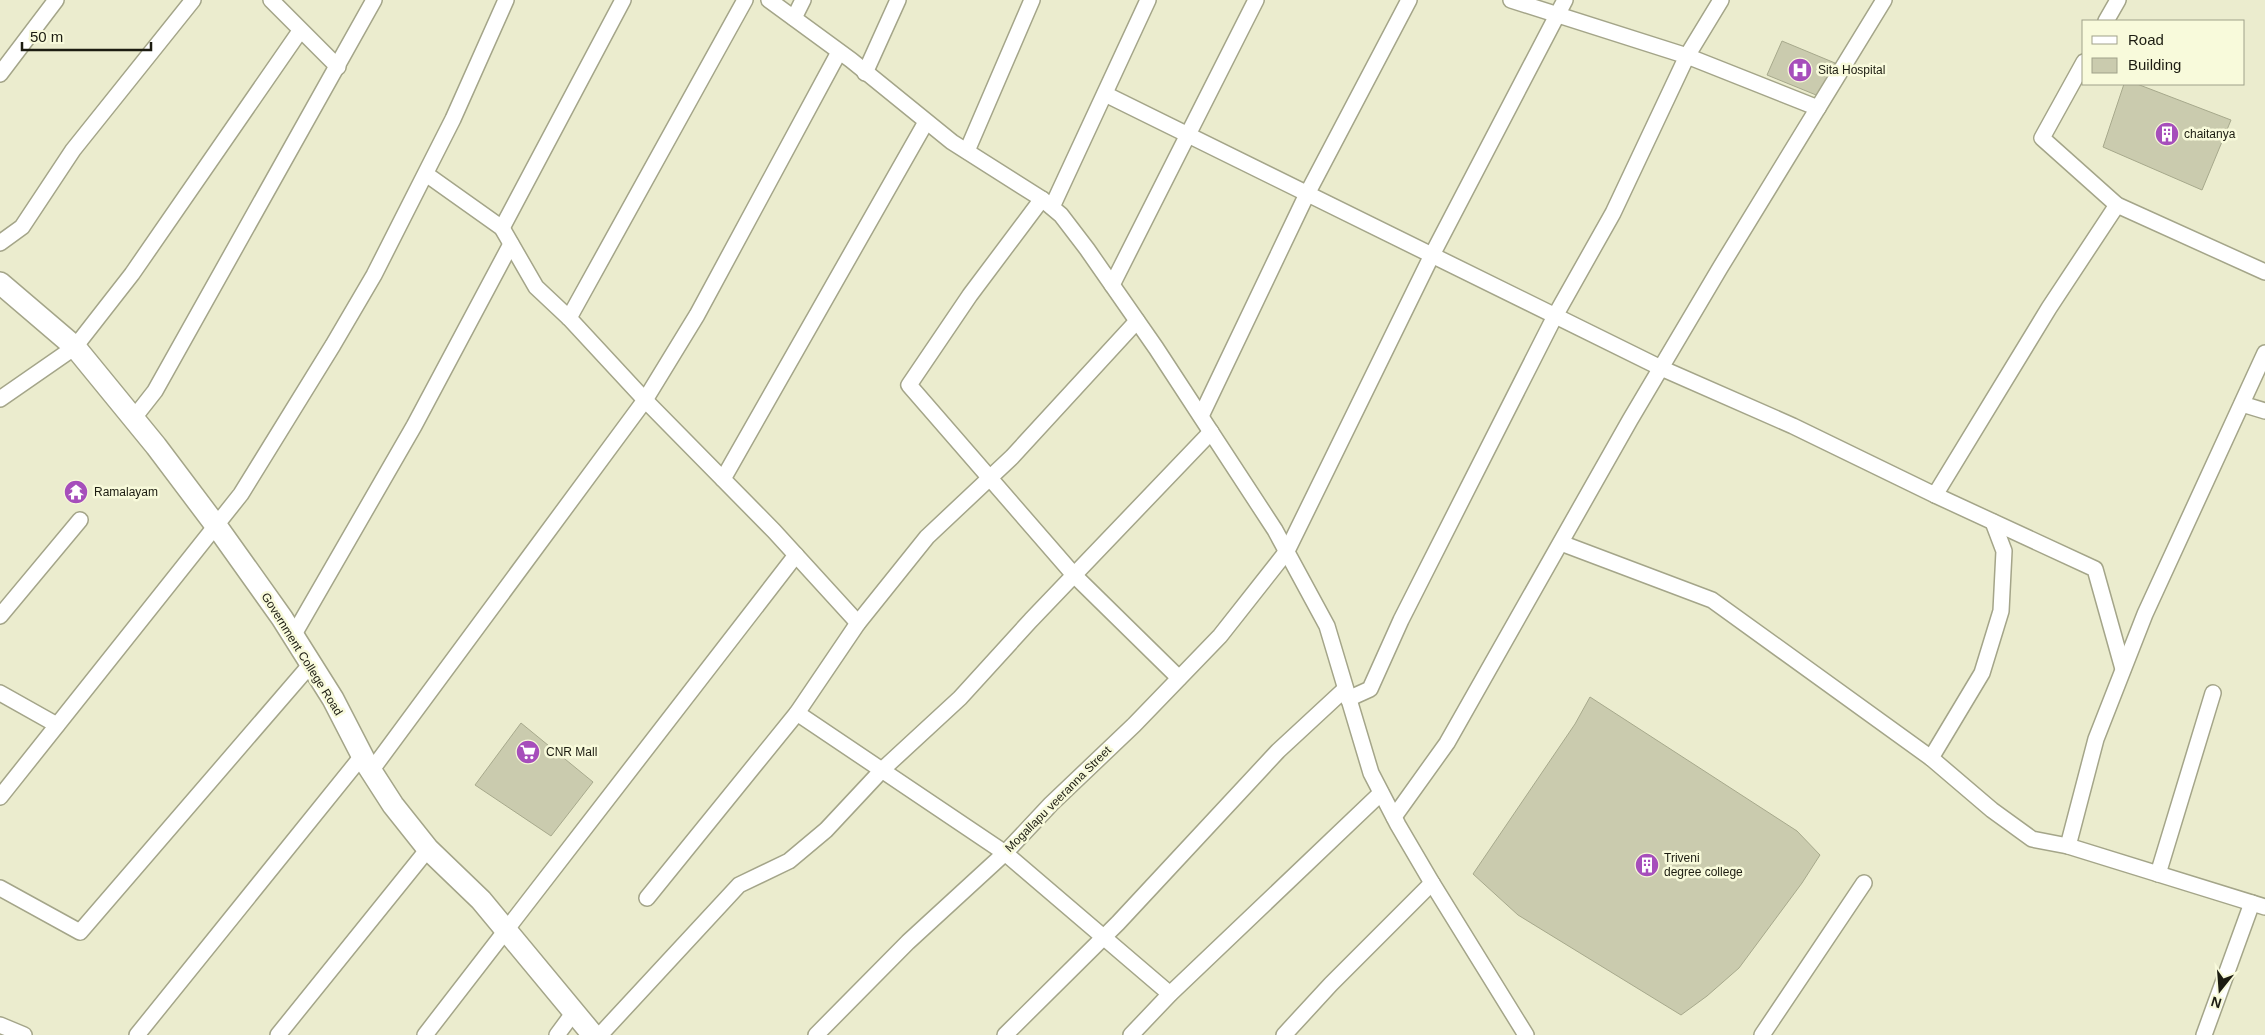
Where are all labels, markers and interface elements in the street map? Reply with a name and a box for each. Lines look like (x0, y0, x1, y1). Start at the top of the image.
scale bar (22, 20, 151, 52)
legend (2082, 20, 2245, 85)
text: 50 m (30, 28, 63, 45)
text: Road (2128, 31, 2164, 48)
text: Building (2128, 56, 2181, 73)
hospital icon: Sita Hospital (1787, 57, 1813, 83)
place label: Sita Hospital (1818, 63, 1885, 77)
building icon: chaitanya (2154, 121, 2180, 147)
place label: chaitanya (2184, 127, 2236, 141)
temple icon: Ramalayam (63, 479, 89, 505)
place label: Ramalayam (94, 485, 158, 499)
street label: Government College Road (258, 590, 346, 718)
supermarket icon: CNR Mall (515, 739, 541, 765)
street label: Mogallapu veeranna Street (1002, 743, 1114, 855)
place label: CNR Mall (546, 745, 597, 759)
place label: Triveni degree college (1664, 851, 1743, 879)
building icon: Triveni degree college (1634, 852, 1660, 878)
north arrow (2195, 965, 2245, 1015)
text: N (2209, 993, 2223, 1012)

